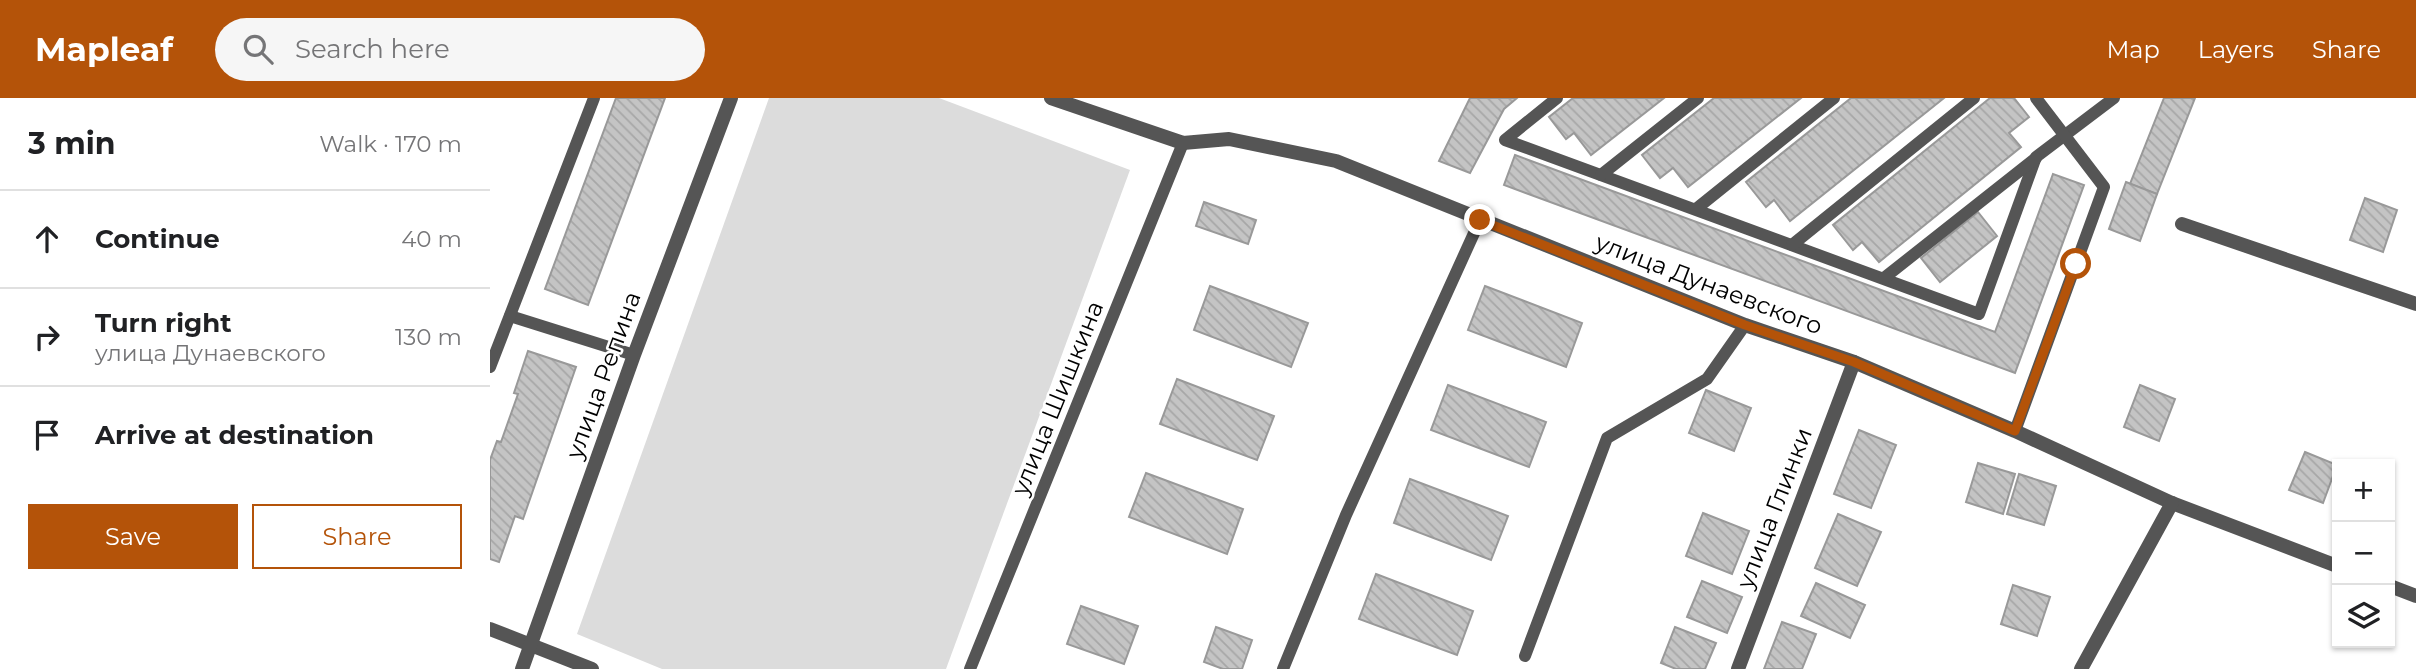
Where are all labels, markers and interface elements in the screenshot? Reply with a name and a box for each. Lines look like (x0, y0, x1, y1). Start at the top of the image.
search box (215, 18, 705, 81)
text: Mapleaf (35, 29, 173, 69)
icon: search (239, 30, 277, 68)
text: Search here (295, 33, 450, 65)
text: Map (2106, 35, 2160, 64)
text: Layers (2198, 35, 2274, 64)
text: Share (2312, 35, 2381, 64)
text: 3 min (28, 125, 115, 162)
text: Walk · 170 m (319, 130, 462, 158)
route end (1464, 204, 1495, 235)
icon: ahead (28, 220, 66, 258)
text: Continue (95, 223, 220, 255)
text: 40 m (401, 225, 462, 253)
street label: улица Дунаевского (1590, 227, 1827, 341)
route start (2060, 248, 2091, 279)
street label: улица Репина (559, 288, 647, 463)
street label: улица Шишкина (1004, 297, 1109, 500)
text: Turn right (95, 307, 231, 339)
icon: right (28, 318, 66, 356)
text: 130 m (395, 323, 462, 351)
text: улица Дунаевского (95, 339, 326, 367)
icon: arrive (28, 416, 66, 454)
text: Arrive at destination (95, 419, 374, 451)
street label: улица Глинки (1730, 424, 1818, 593)
map controls (2332, 459, 2395, 648)
button: + (2332, 459, 2395, 522)
button: Save (28, 504, 238, 569)
button: Share (252, 504, 462, 569)
button: − (2332, 522, 2395, 585)
button: layers (2332, 585, 2395, 648)

